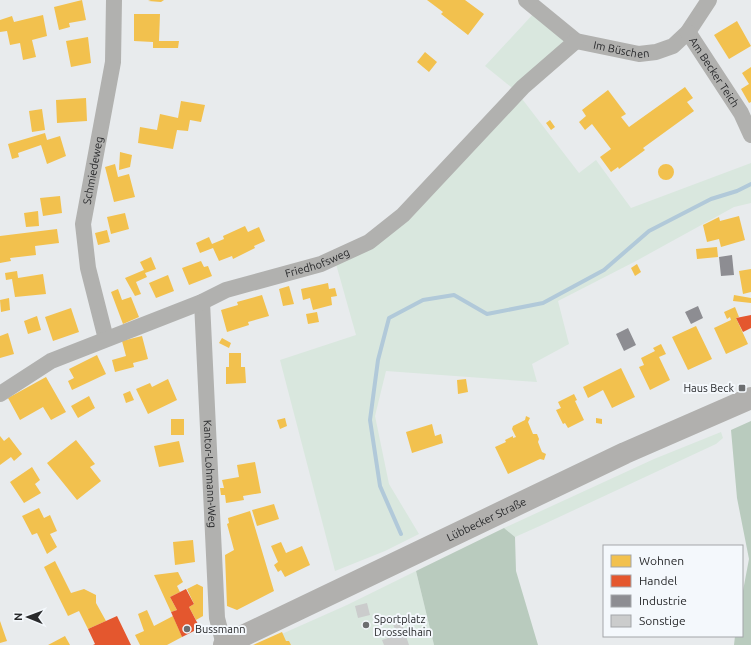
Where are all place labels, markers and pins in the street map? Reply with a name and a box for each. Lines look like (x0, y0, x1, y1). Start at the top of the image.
place label: Haus Beck (683, 382, 734, 394)
marker: Haus Beck (737, 383, 747, 393)
place label: Sportplatz Drosselhain (374, 613, 432, 638)
marker: Sportplatz Drosselhain (361, 620, 371, 630)
place label: Bussmann (195, 623, 246, 635)
marker: Bussmann (182, 624, 192, 634)

